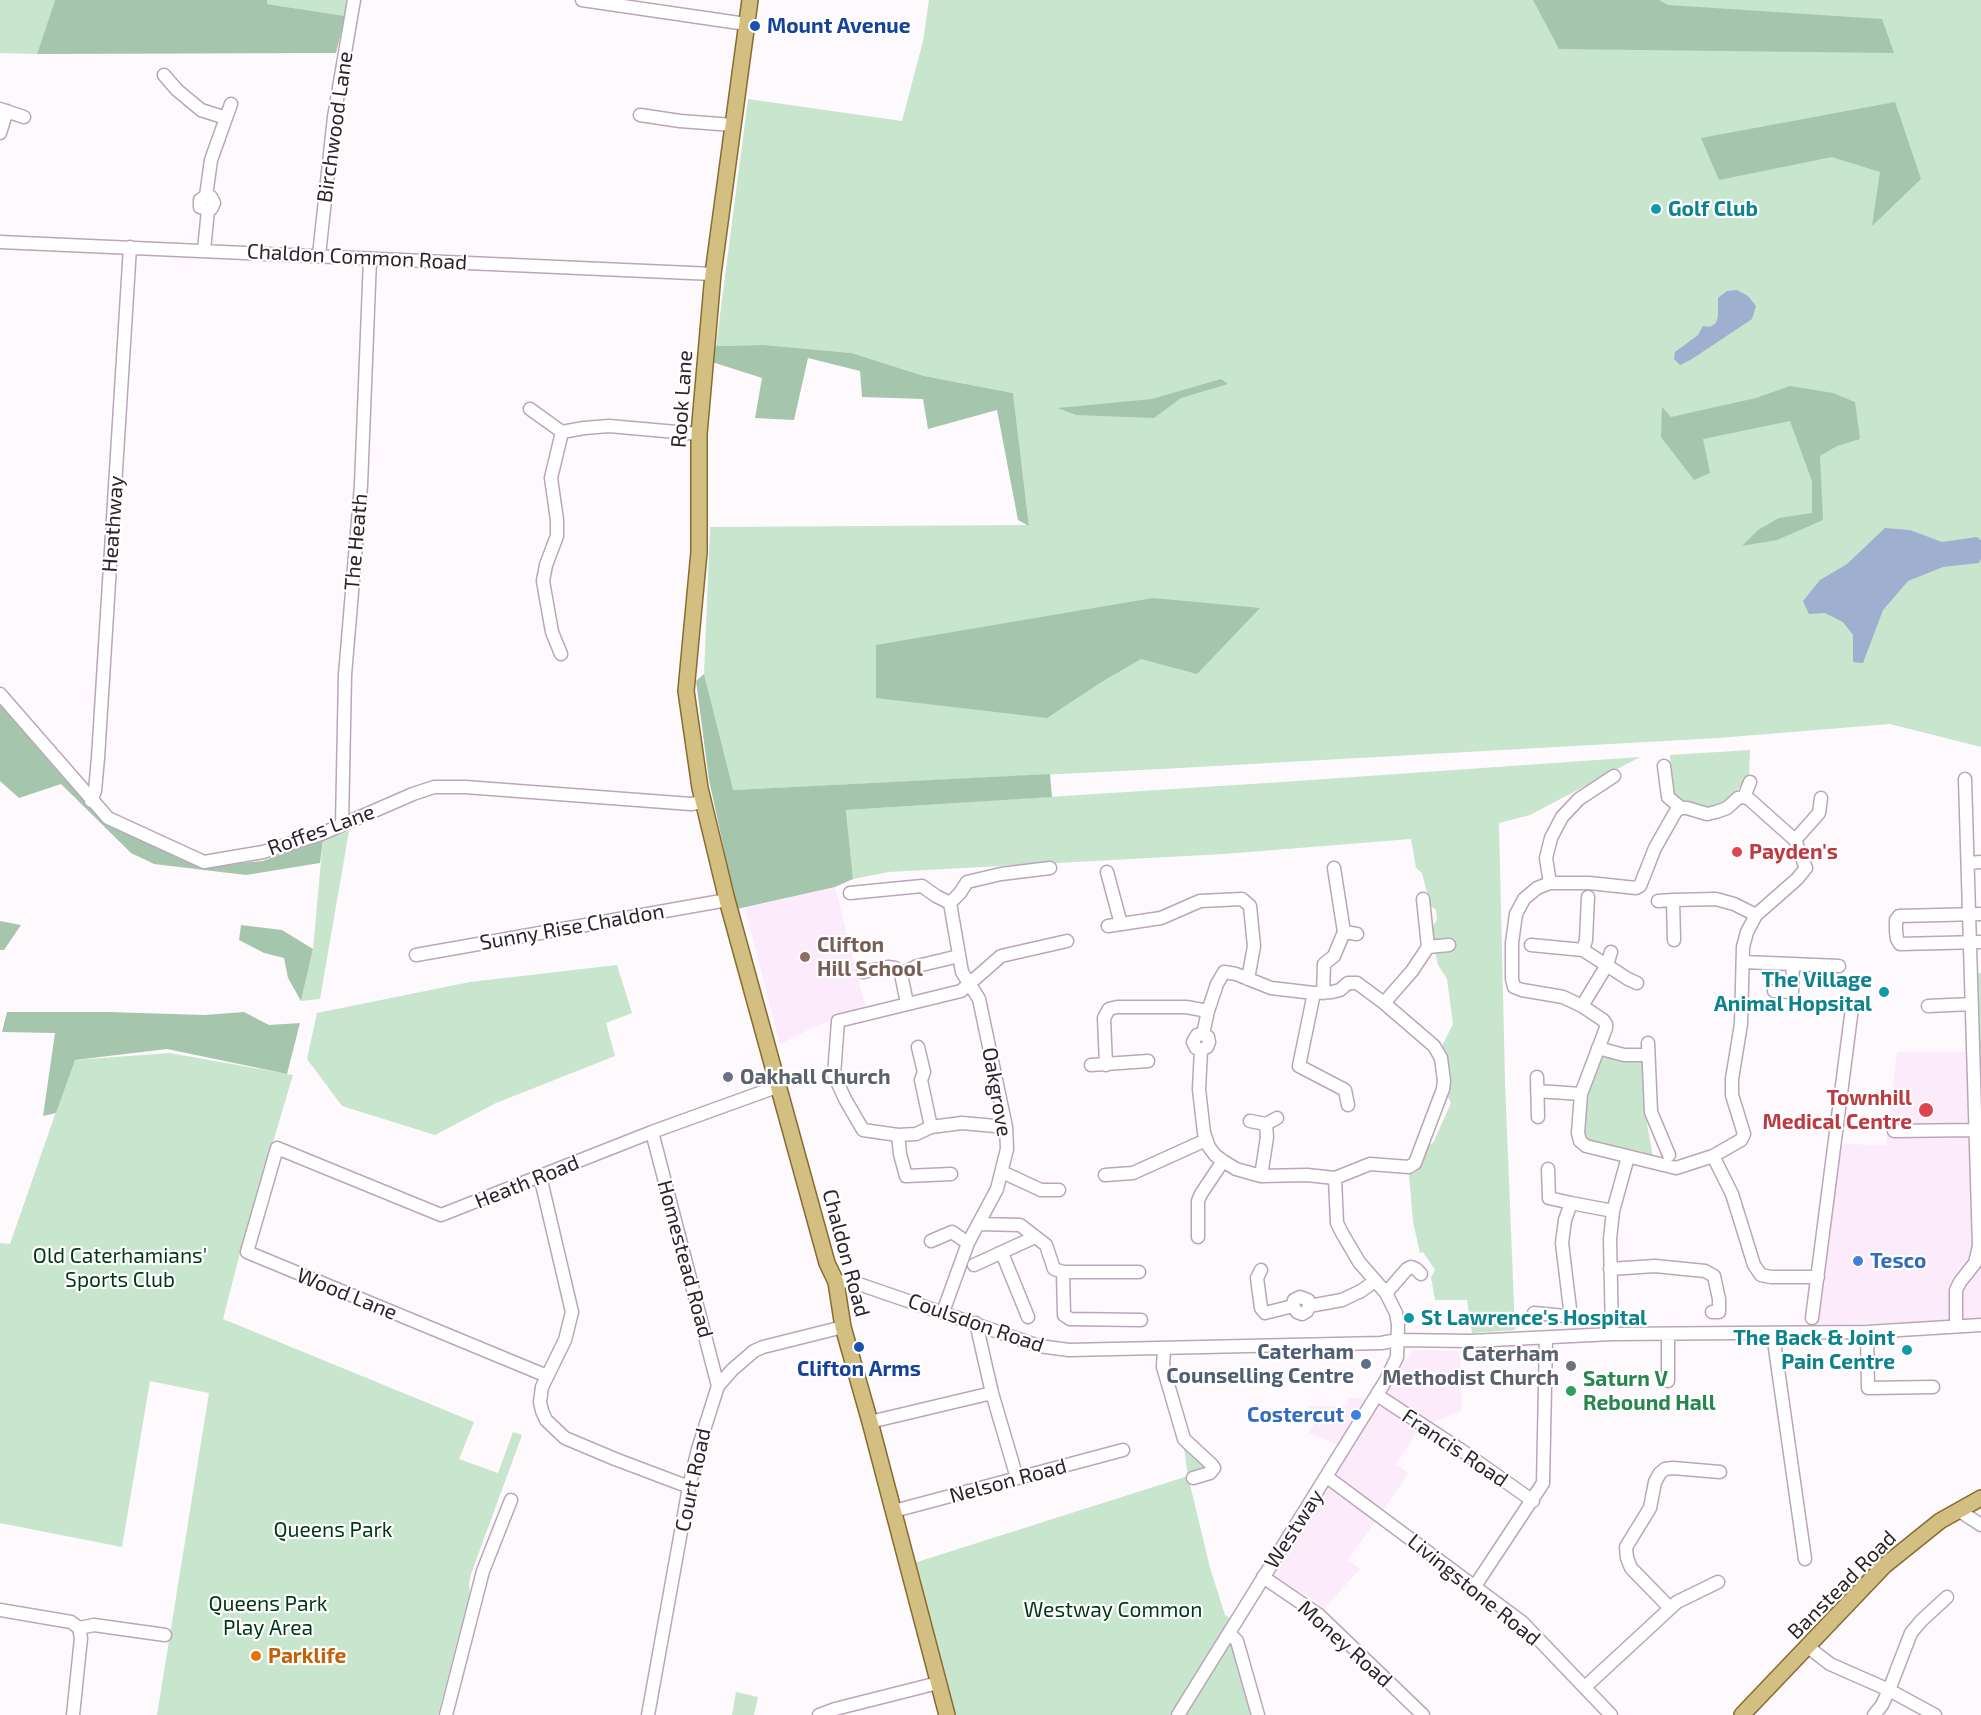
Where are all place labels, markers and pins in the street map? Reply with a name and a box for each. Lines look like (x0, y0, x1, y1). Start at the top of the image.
place label: Mount Avenue (767, 13, 911, 39)
marker: Mount Avenue (748, 19, 762, 33)
place label: Golf Club (1668, 196, 1758, 222)
marker: Golf Club (1649, 202, 1663, 216)
place label: Payden's (1749, 839, 1838, 865)
marker: Payden's (1730, 845, 1744, 859)
place label: Clifton Hill School (817, 932, 923, 982)
marker: Clifton Hill School (798, 950, 812, 964)
place label: The Village Animal Hopsital (1714, 967, 1872, 1017)
marker: The Village Animal Hopsital (1877, 985, 1891, 999)
place label: Oakhall Church (740, 1064, 891, 1090)
marker: Oakhall Church (721, 1070, 735, 1084)
place label: Townhill Medical Centre (1762, 1085, 1912, 1135)
marker: Townhill Medical Centre (1917, 1101, 1935, 1119)
place label: Tesco (1870, 1248, 1926, 1274)
marker: Tesco (1851, 1254, 1865, 1268)
place label: St Lawrence's Hospital (1421, 1305, 1647, 1331)
marker: St Lawrence's Hospital (1402, 1311, 1416, 1325)
place label: The Back & Joint Pain Centre (1733, 1325, 1895, 1375)
place label: Caterham Counselling Centre (1166, 1339, 1354, 1389)
marker: Clifton Arms (852, 1340, 866, 1354)
place label: Caterham Methodist Church (1382, 1341, 1559, 1391)
marker: The Back & Joint Pain Centre (1900, 1343, 1914, 1357)
place label: Clifton Arms (797, 1356, 921, 1382)
marker: Caterham Counselling Centre (1359, 1357, 1373, 1371)
marker: Caterham Methodist Church (1564, 1359, 1578, 1373)
place label: Saturn V Rebound Hall (1583, 1366, 1716, 1416)
marker: Saturn V Rebound Hall (1564, 1384, 1578, 1398)
place label: Costercut (1247, 1402, 1344, 1428)
marker: Costercut (1349, 1408, 1363, 1422)
place label: Parklife (268, 1643, 346, 1669)
marker: Parklife (249, 1649, 263, 1663)

